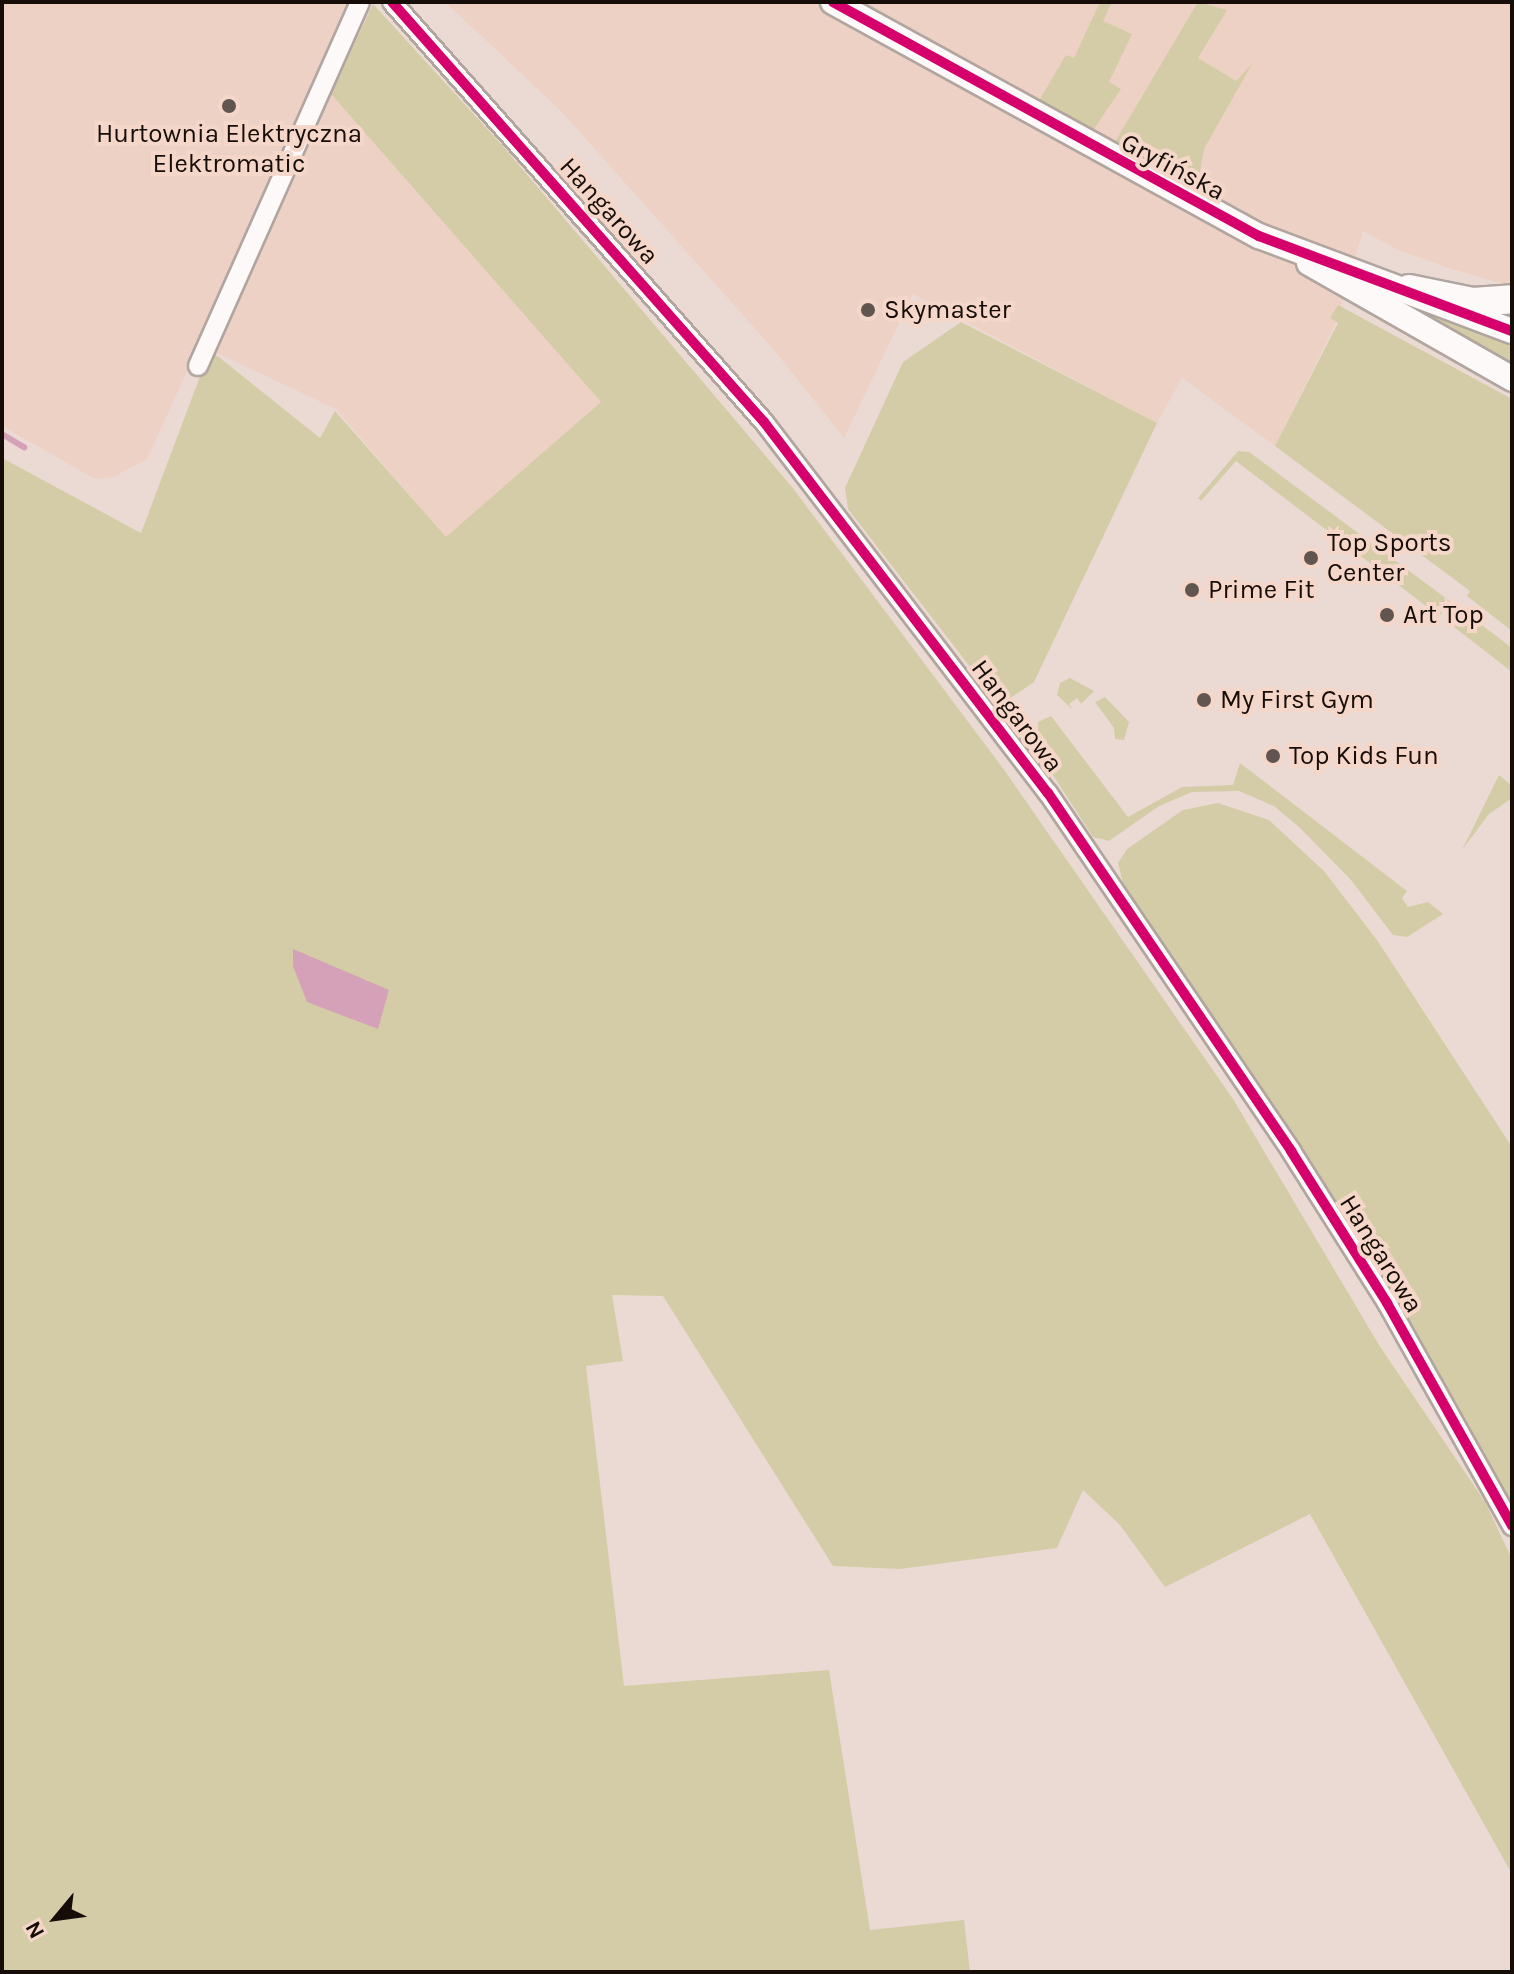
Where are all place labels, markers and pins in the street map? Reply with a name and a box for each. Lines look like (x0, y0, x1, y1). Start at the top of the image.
marker: Hurtownia Elektryczna Elektromatic (220, 97, 238, 115)
place label: Hurtownia Elektryczna Elektromatic (96, 118, 362, 180)
place label: Skymaster (884, 294, 1011, 326)
marker: Skymaster (859, 301, 877, 319)
place label: Top Sports Center (1327, 527, 1452, 588)
marker: Top Sports Center (1302, 549, 1320, 567)
place label: Prime Fit (1208, 574, 1315, 606)
marker: Prime Fit (1183, 581, 1201, 599)
place label: Art Top (1403, 599, 1484, 631)
marker: Art Top (1378, 606, 1396, 624)
place label: My First Gym (1220, 684, 1374, 716)
marker: My First Gym (1195, 691, 1213, 709)
place label: Top Kids Fun (1289, 740, 1439, 772)
marker: Top Kids Fun (1264, 747, 1282, 765)

